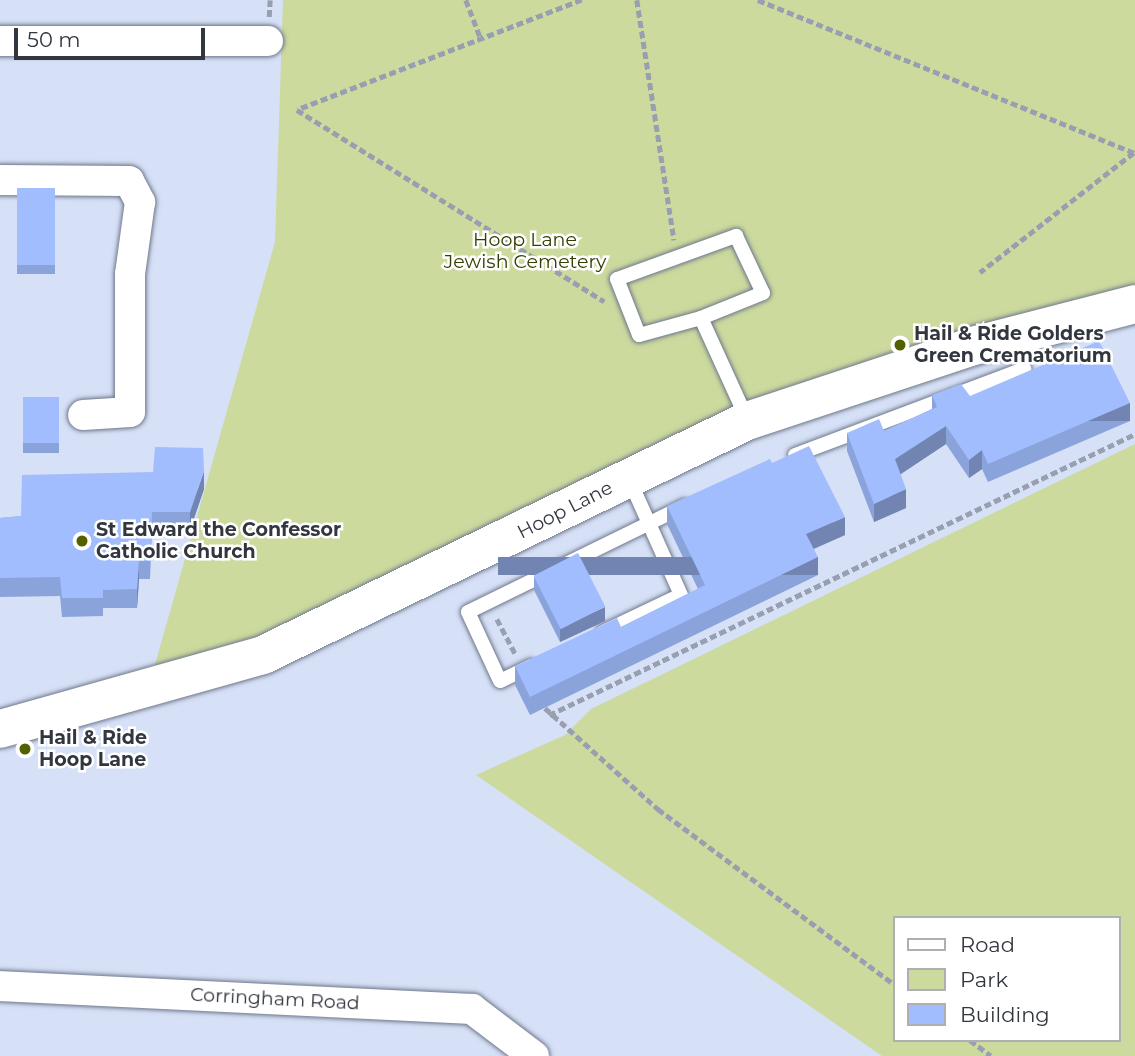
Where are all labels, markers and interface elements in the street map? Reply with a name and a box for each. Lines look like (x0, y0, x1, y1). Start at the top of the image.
scale bar (18, 14, 208, 58)
text: 50 m (27, 27, 81, 52)
park label: Hoop Lane Jewish Cemetery (444, 229, 606, 273)
place label: Hail & Ride Golders Green Crematorium (914, 323, 1112, 367)
marker: Hail & Ride Golders Green Crematorium (892, 337, 908, 353)
street label: Hoop Lane (514, 476, 616, 544)
place label: St Edward the Confessor Catholic Church (96, 519, 341, 563)
marker: St Edward the Confessor Catholic Church (74, 533, 90, 549)
place label: Hail & Ride Hoop Lane (39, 727, 147, 771)
marker: Hail & Ride Hoop Lane (17, 741, 33, 757)
legend (894, 916, 1121, 1042)
text: Road (960, 932, 1015, 957)
text: Park (960, 967, 1008, 992)
street label: Corringham Road (190, 983, 360, 1015)
text: Building (960, 1002, 1050, 1027)

